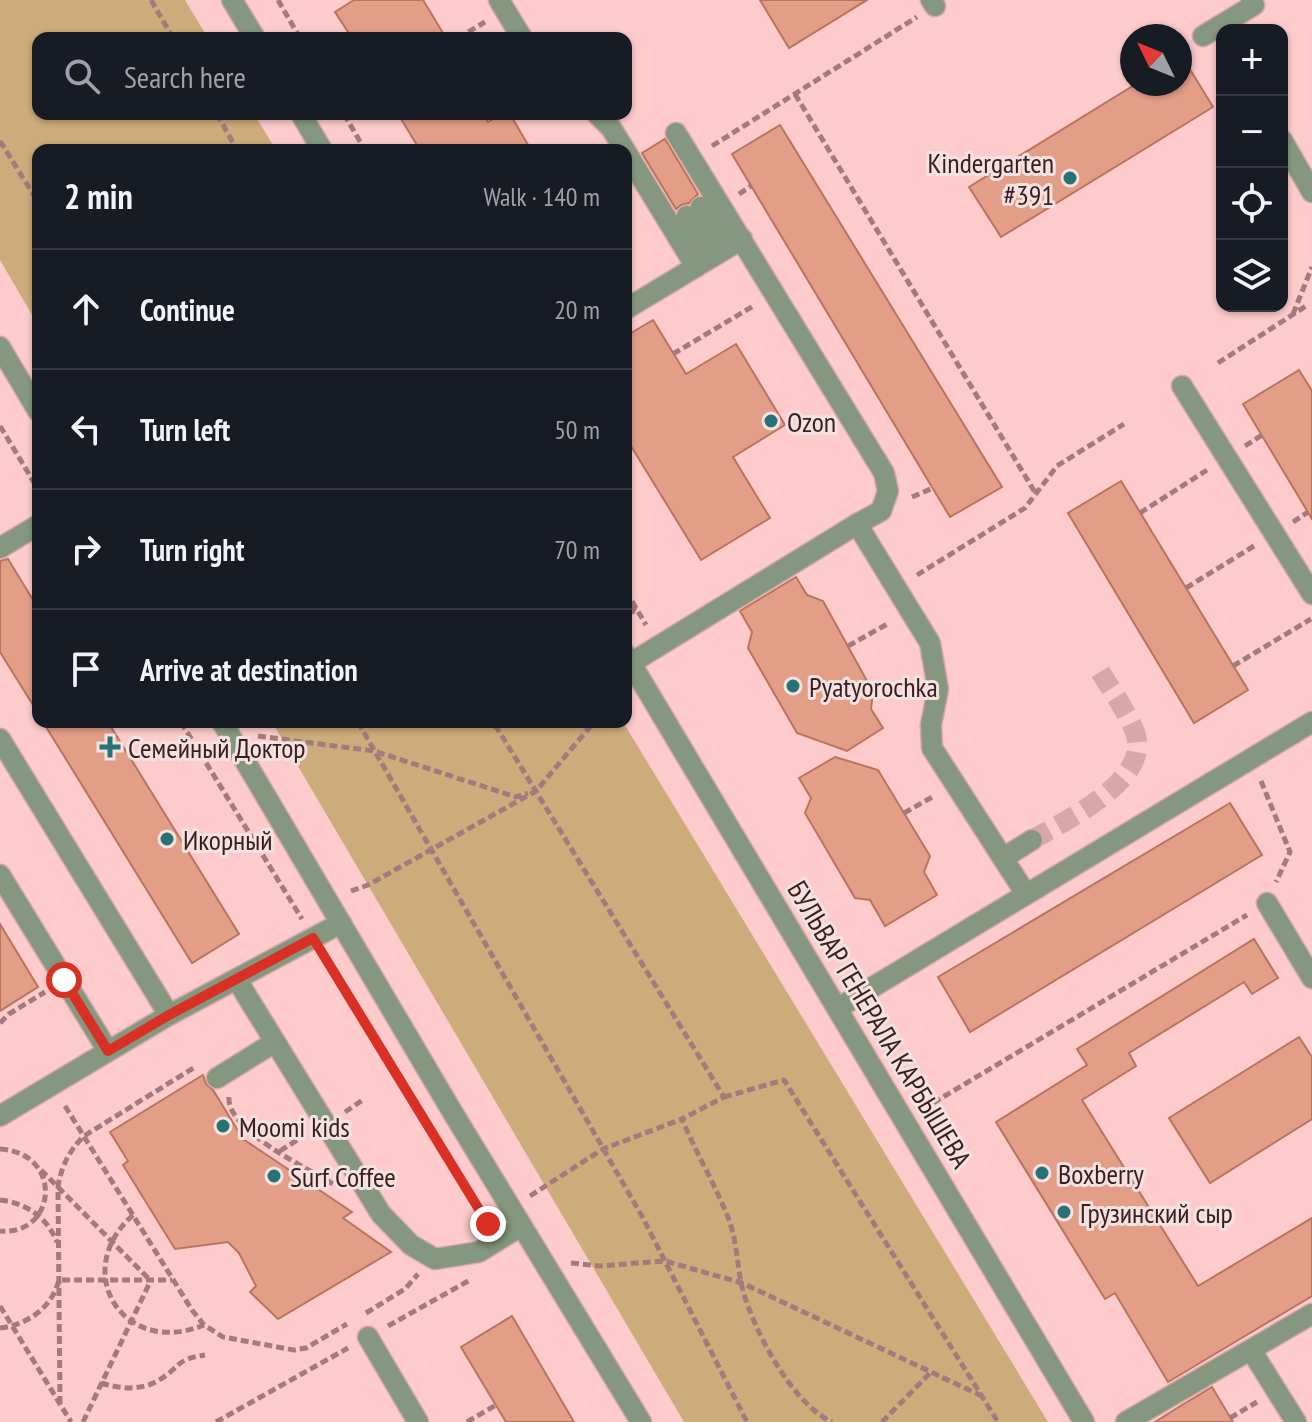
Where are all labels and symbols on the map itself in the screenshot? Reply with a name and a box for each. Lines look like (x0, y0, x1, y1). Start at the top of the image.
north arrow (1120, 24, 1192, 96)
place label: Kindergarten #391 (927, 144, 1054, 213)
marker: Kindergarten #391 (1061, 169, 1079, 187)
place label: Ozon (787, 403, 836, 440)
marker: Ozon (762, 412, 780, 430)
place label: Pyatyorochka (809, 668, 938, 705)
marker: Pyatyorochka (784, 677, 802, 695)
place label: Семейный Доктор (128, 729, 306, 766)
marker: Семейный Доктор (99, 736, 121, 758)
place label: Икорный (183, 821, 273, 858)
marker: Икорный (158, 830, 176, 848)
street label: БУЛЬВАР ГЕНЕРАЛА КАРБЫШЕВА (780, 874, 981, 1175)
route start (46, 962, 82, 998)
place label: Moomi kids (239, 1108, 350, 1145)
marker: Moomi kids (214, 1117, 232, 1135)
place label: Boxberry (1058, 1155, 1144, 1192)
place label: Surf Coffee (290, 1158, 396, 1195)
marker: Boxberry (1033, 1164, 1051, 1182)
marker: Surf Coffee (265, 1167, 283, 1185)
place label: Грузинский сыр (1080, 1194, 1233, 1231)
marker: Грузинский сыр (1055, 1203, 1073, 1221)
route end (470, 1206, 506, 1242)

